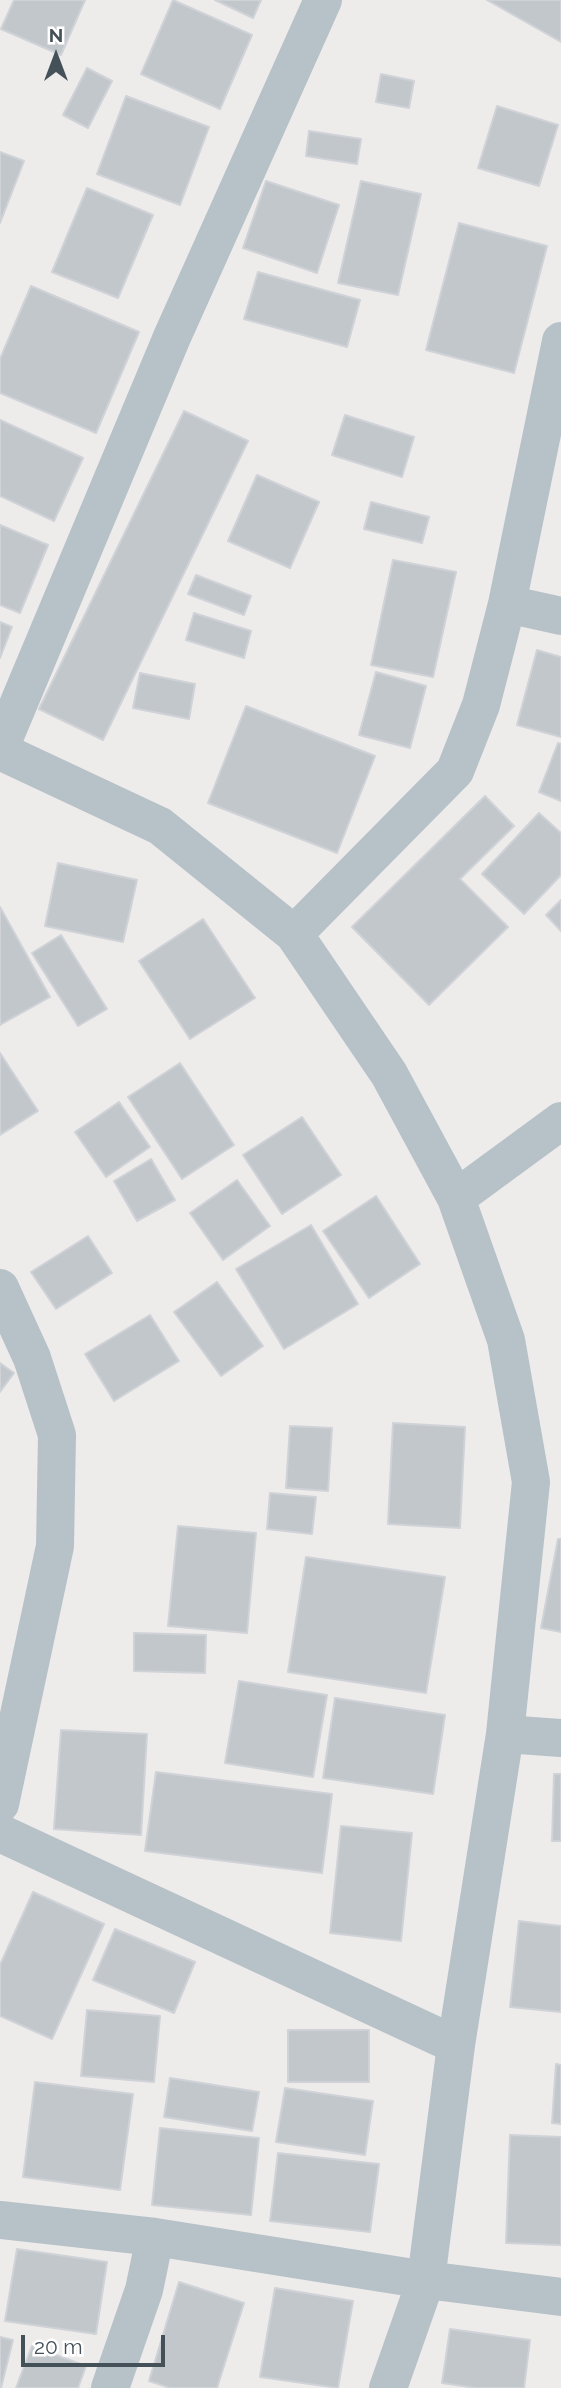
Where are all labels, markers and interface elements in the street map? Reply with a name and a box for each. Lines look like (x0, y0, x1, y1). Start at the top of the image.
north arrow (21, 21, 91, 91)
text: N (49, 24, 63, 46)
scale bar (24, 2322, 168, 2366)
text: 20 m (34, 2334, 82, 2359)

